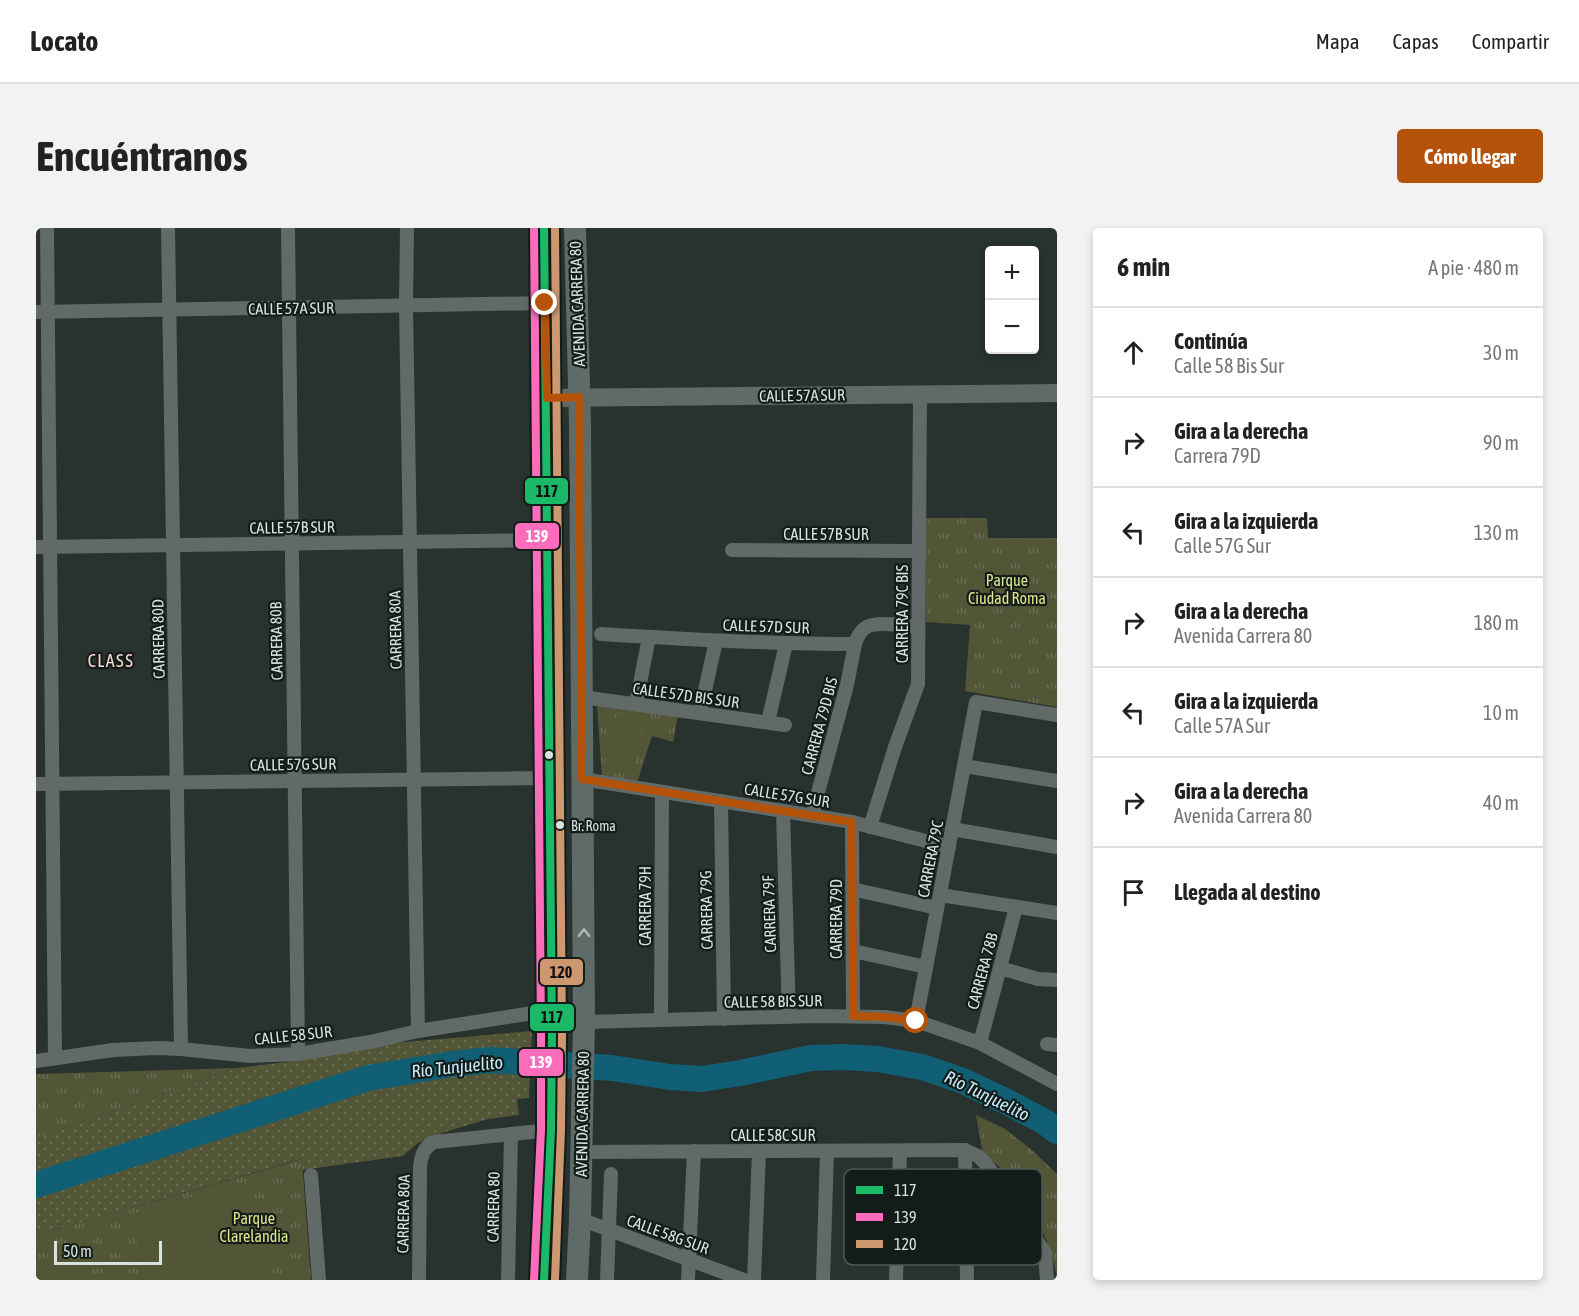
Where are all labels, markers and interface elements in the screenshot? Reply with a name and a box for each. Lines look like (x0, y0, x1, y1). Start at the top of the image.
text: Locato (30, 25, 98, 57)
text: Mapa (1316, 29, 1359, 53)
text: Capas (1392, 29, 1439, 53)
text: Compartir (1472, 29, 1549, 53)
button: Cómo llegar (1397, 129, 1543, 183)
text: Encuéntranos (36, 132, 248, 180)
street label: AVENIDA CARRERA 80 (566, 241, 588, 367)
map controls (985, 246, 1039, 354)
button: + (985, 246, 1039, 300)
text: 6 min (1117, 252, 1170, 282)
text: A pie · 480 m (1428, 256, 1519, 279)
route end (531, 289, 557, 315)
street label: CALLE 57A SUR (248, 298, 334, 318)
button: − (985, 300, 1039, 354)
text: Continúa (1174, 328, 1248, 354)
icon: ahead (1117, 336, 1150, 369)
text: 30 m (1483, 341, 1519, 364)
text: Calle 58 Bis Sur (1174, 354, 1284, 377)
street label: CALLE 57A SUR (759, 385, 845, 405)
text: Gira a la derecha (1174, 418, 1308, 444)
icon: right (1117, 426, 1150, 459)
text: 90 m (1483, 431, 1519, 454)
text: Carrera 79D (1174, 444, 1261, 467)
line badge: 117 (524, 477, 569, 505)
text: 117 (536, 482, 558, 500)
text: Gira a la izquierda (1174, 508, 1318, 534)
icon: left (1117, 516, 1150, 549)
street label: CALLE 57B SUR (249, 517, 335, 537)
text: 130 m (1474, 521, 1519, 544)
line badge: 139 (514, 522, 560, 550)
street label: CALLE 57B SUR (783, 525, 869, 543)
text: 139 (526, 527, 549, 545)
text: Calle 57G Sur (1174, 534, 1271, 557)
street label: CARRERA 79C BIS (893, 564, 911, 663)
park label: Parque Ciudad Roma (968, 571, 1046, 607)
street label: CARRERA 80A (385, 590, 405, 670)
text: Gira a la derecha (1174, 598, 1308, 624)
street label: CARRERA 80D (148, 599, 168, 679)
street label: CARRERA 80B (266, 601, 286, 680)
icon: right (1117, 606, 1150, 639)
text: 180 m (1474, 611, 1519, 634)
street label: CALLE 57D SUR (722, 615, 810, 637)
text: Avenida Carrera 80 (1174, 624, 1312, 647)
district label: CLASS (88, 650, 134, 671)
street label: CARRERA 79D BIS (797, 675, 841, 777)
street label: CALLE 57D BIS SUR (632, 679, 740, 711)
text: Gira a la izquierda (1174, 688, 1318, 714)
icon: left (1117, 696, 1150, 729)
text: 10 m (1483, 701, 1519, 724)
text: Calle 57A Sur (1174, 714, 1270, 737)
unlabelled marker (543, 749, 555, 761)
street label: CALLE 57G SUR (250, 754, 336, 774)
text: Gira a la derecha (1174, 778, 1308, 804)
street label: CALLE 57G SUR (743, 779, 831, 811)
icon: right (1117, 786, 1150, 819)
text: 40 m (1483, 791, 1519, 814)
text: Avenida Carrera 80 (1174, 804, 1312, 827)
place label: Br. Roma (571, 818, 616, 834)
marker: Br. Roma (554, 819, 566, 831)
street label: CARRERA 79C (914, 819, 946, 899)
street label: CARRERA 79H (636, 866, 654, 946)
street label: CARRERA 79G (696, 870, 716, 950)
street label: CARRERA 79F (759, 874, 779, 953)
icon: arrive (1117, 876, 1150, 909)
street label: CARRERA 79D (827, 879, 845, 959)
text: Llegada al destino (1174, 879, 1321, 905)
one-way arrow (577, 929, 590, 938)
street label: CARRERA 78B (963, 930, 1001, 1011)
line badge: 120 (539, 958, 584, 986)
text: 120 (550, 963, 573, 981)
street label: CALLE 58 BIS SUR (724, 991, 822, 1011)
line badge: 117 (529, 1003, 575, 1032)
route start (902, 1007, 928, 1033)
text: 117 (541, 1008, 563, 1026)
street label: CALLE 58 SUR (253, 1022, 333, 1048)
line badge: 139 (518, 1048, 564, 1077)
water label: Río Tunjuelito (410, 1051, 504, 1082)
street label: AVENIDA CARRERA 80 (572, 1051, 592, 1177)
text: 139 (530, 1053, 553, 1071)
water label: Río Tunjuelito (941, 1066, 1033, 1125)
street label: CALLE 58C SUR (730, 1126, 816, 1144)
legend (844, 1169, 1042, 1265)
street label: CARRERA 80 (483, 1171, 503, 1243)
street label: CARRERA 80A (393, 1174, 413, 1254)
text: 117 (894, 1181, 917, 1199)
text: 139 (894, 1208, 917, 1226)
park label: Parque Clarelandia (219, 1209, 289, 1245)
street label: CALLE 58G SUR (624, 1211, 712, 1257)
text: 120 (894, 1235, 917, 1253)
scale bar (54, 1238, 162, 1266)
text: 50 m (63, 1242, 92, 1260)

